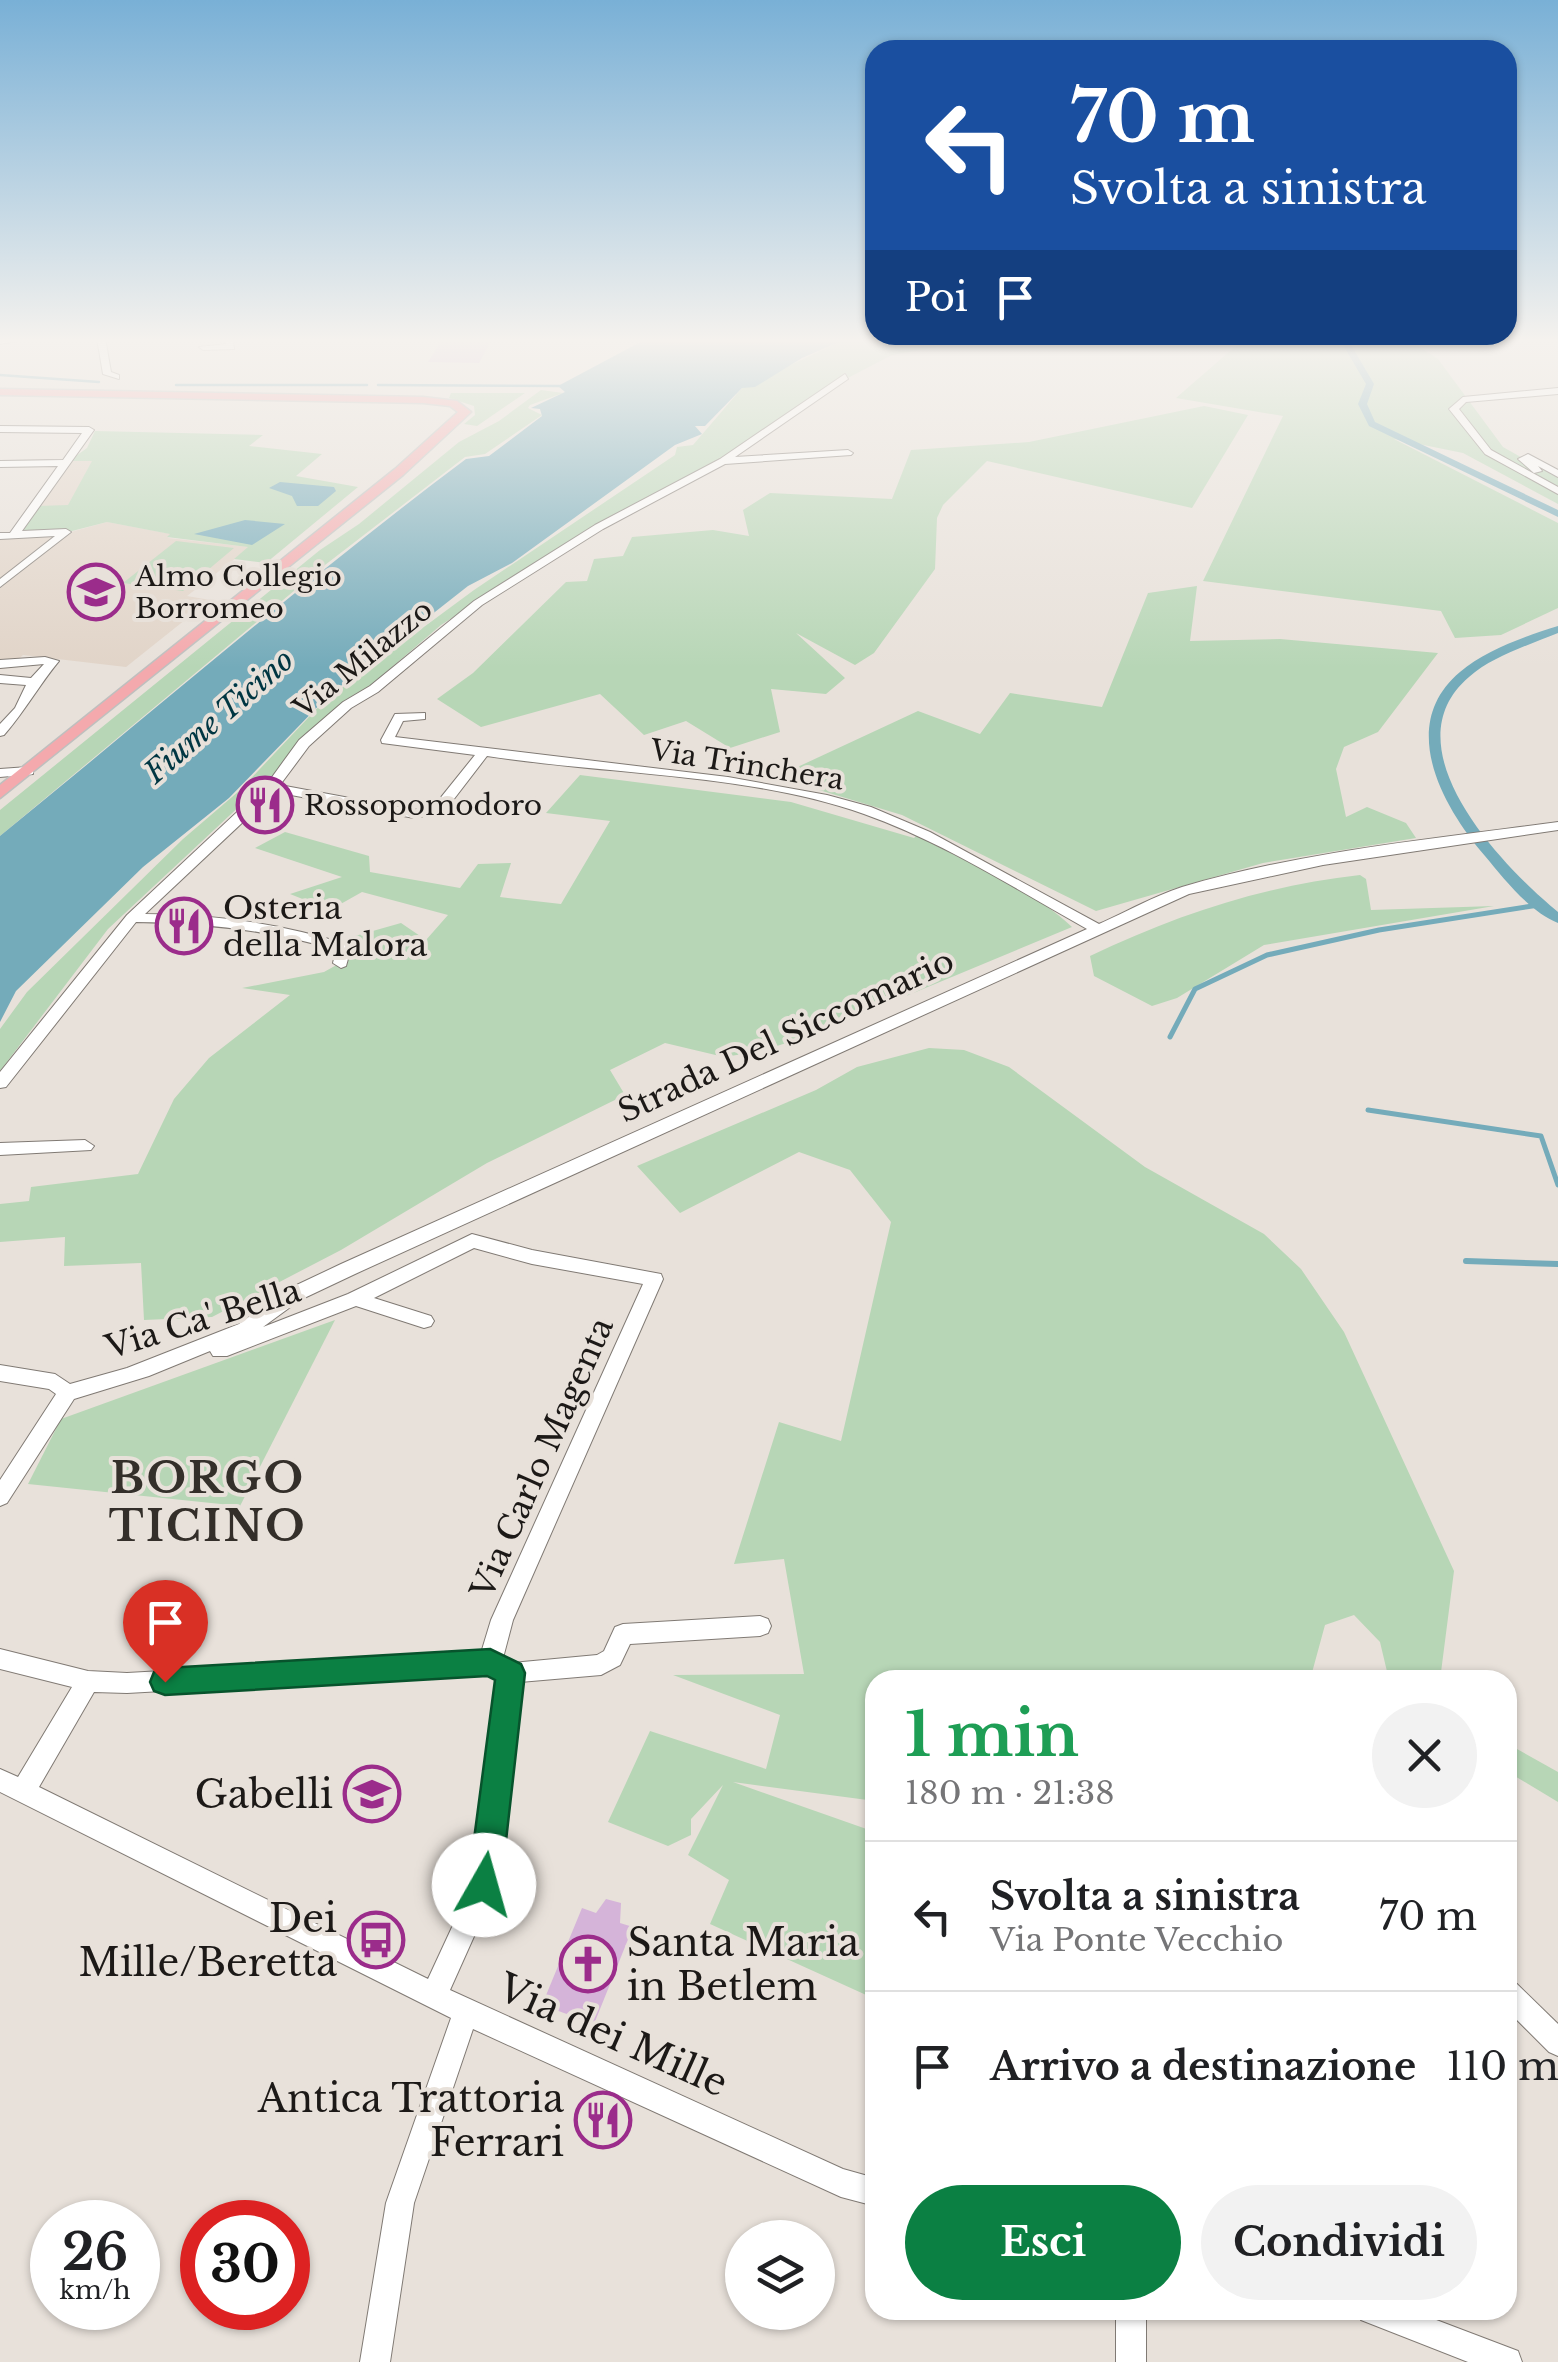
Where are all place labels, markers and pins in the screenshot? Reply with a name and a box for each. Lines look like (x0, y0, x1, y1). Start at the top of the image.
place label: Almo Collegio Borromeo (134, 559, 342, 626)
school or university icon: Almo Collegio Borromeo (66, 562, 126, 622)
restaurant icon: Rossopomodoro (235, 775, 295, 835)
place label: Rossopomodoro (304, 788, 542, 823)
place label: Osteria della Malora (223, 888, 427, 965)
restaurant icon: Osteria della Malora (154, 896, 214, 956)
pin (123, 1580, 208, 1683)
school or university icon: Gabelli (342, 1764, 402, 1824)
place label: Gabelli (195, 1771, 333, 1818)
place label: Dei Mille/Beretta (78, 1895, 338, 1986)
bus stop icon: Dei Mille/Beretta (346, 1910, 406, 1970)
place label: Santa Maria in Betlem (627, 1919, 860, 2010)
church icon: Santa Maria in Betlem (558, 1934, 618, 1994)
place label: Antica Trattoria Ferrari (257, 2075, 565, 2166)
restaurant icon: Antica Trattoria Ferrari (573, 2090, 633, 2150)

